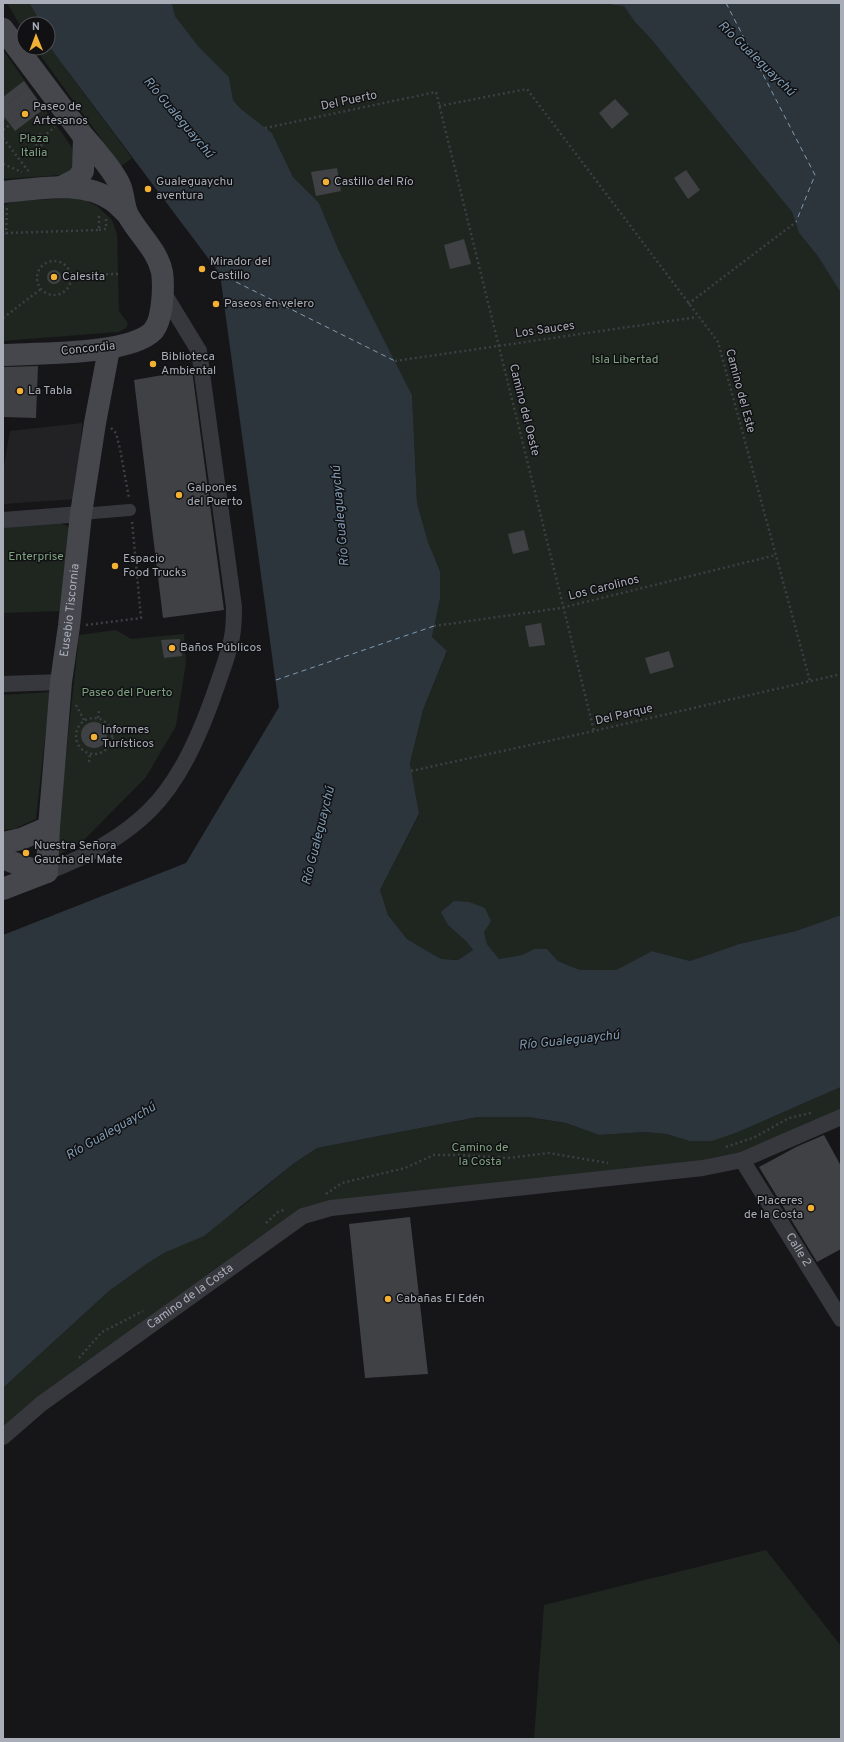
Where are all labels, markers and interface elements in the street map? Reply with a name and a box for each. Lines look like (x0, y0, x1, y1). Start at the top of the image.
north arrow (16, 16, 56, 56)
water label: Río Gualeguaychú (714, 18, 799, 101)
text: N (32, 20, 40, 34)
water label: Río Gualeguaychú (139, 74, 217, 163)
street label: Del Puerto (319, 87, 379, 115)
place label: Paseo de Artesanos (33, 99, 88, 129)
marker: Paseo de Artesanos (20, 109, 30, 119)
park label: Plaza Italia (19, 131, 49, 161)
place label: Gualeguaychu aventura (156, 174, 233, 204)
place label: Castillo del Río (334, 174, 414, 190)
marker: Castillo del Río (321, 177, 331, 187)
marker: Gualeguaychu aventura (143, 184, 153, 194)
place label: Mirador del Castillo (210, 254, 271, 284)
marker: Mirador del Castillo (197, 264, 207, 274)
place label: Calesita (62, 269, 105, 285)
marker: Calesita (49, 272, 59, 282)
place label: Paseos en velero (224, 296, 315, 312)
marker: Paseos en velero (211, 299, 221, 309)
street label: Los Sauces (514, 318, 576, 342)
street label: Concordia (60, 338, 116, 360)
street label: Camino del Este (721, 347, 759, 435)
place label: Biblioteca Ambiental (161, 349, 216, 379)
park label: Isla Libertad (592, 352, 658, 368)
marker: Biblioteca Ambiental (148, 359, 158, 369)
street label: Camino del Oeste (505, 362, 543, 458)
place label: La Tabla (28, 383, 72, 399)
marker: La Tabla (15, 386, 25, 396)
water label: Río Gualeguaychú (329, 464, 353, 567)
place label: Galpones del Puerto (187, 480, 243, 510)
marker: Galpones del Puerto (174, 490, 184, 500)
park label: Enterprise (8, 549, 64, 565)
place label: Espacio Food Trucks (123, 551, 187, 581)
marker: Espacio Food Trucks (110, 561, 120, 571)
street label: Eusebio Tiscornia (57, 563, 84, 658)
street label: Los Carolinos (567, 571, 641, 605)
place label: Baños Públicos (180, 640, 262, 656)
marker: Baños Públicos (167, 643, 177, 653)
park label: Paseo del Puerto (81, 685, 173, 701)
street label: Del Parque (594, 701, 654, 729)
place label: Informes Turísticos (102, 722, 154, 752)
marker: Informes Turísticos (89, 732, 99, 742)
water label: Río Gualeguaychú (299, 784, 339, 887)
place label: Nuestra Señora Gaucha del Mate (34, 838, 123, 868)
marker: Nuestra Señora Gaucha del Mate (21, 848, 31, 858)
water label: Río Gualeguaychú (518, 1028, 621, 1054)
water label: Río Gualeguaychú (63, 1099, 160, 1164)
park label: Camino de la Costa (451, 1140, 509, 1170)
place label: Placeres de la Costa (744, 1193, 803, 1223)
marker: Placeres de la Costa (806, 1203, 816, 1213)
street label: Calle 2 (781, 1230, 815, 1270)
street label: Camino de la Costa (144, 1260, 237, 1333)
place label: Cabañas El Edén (396, 1291, 485, 1307)
marker: Cabañas El Edén (383, 1294, 393, 1304)

